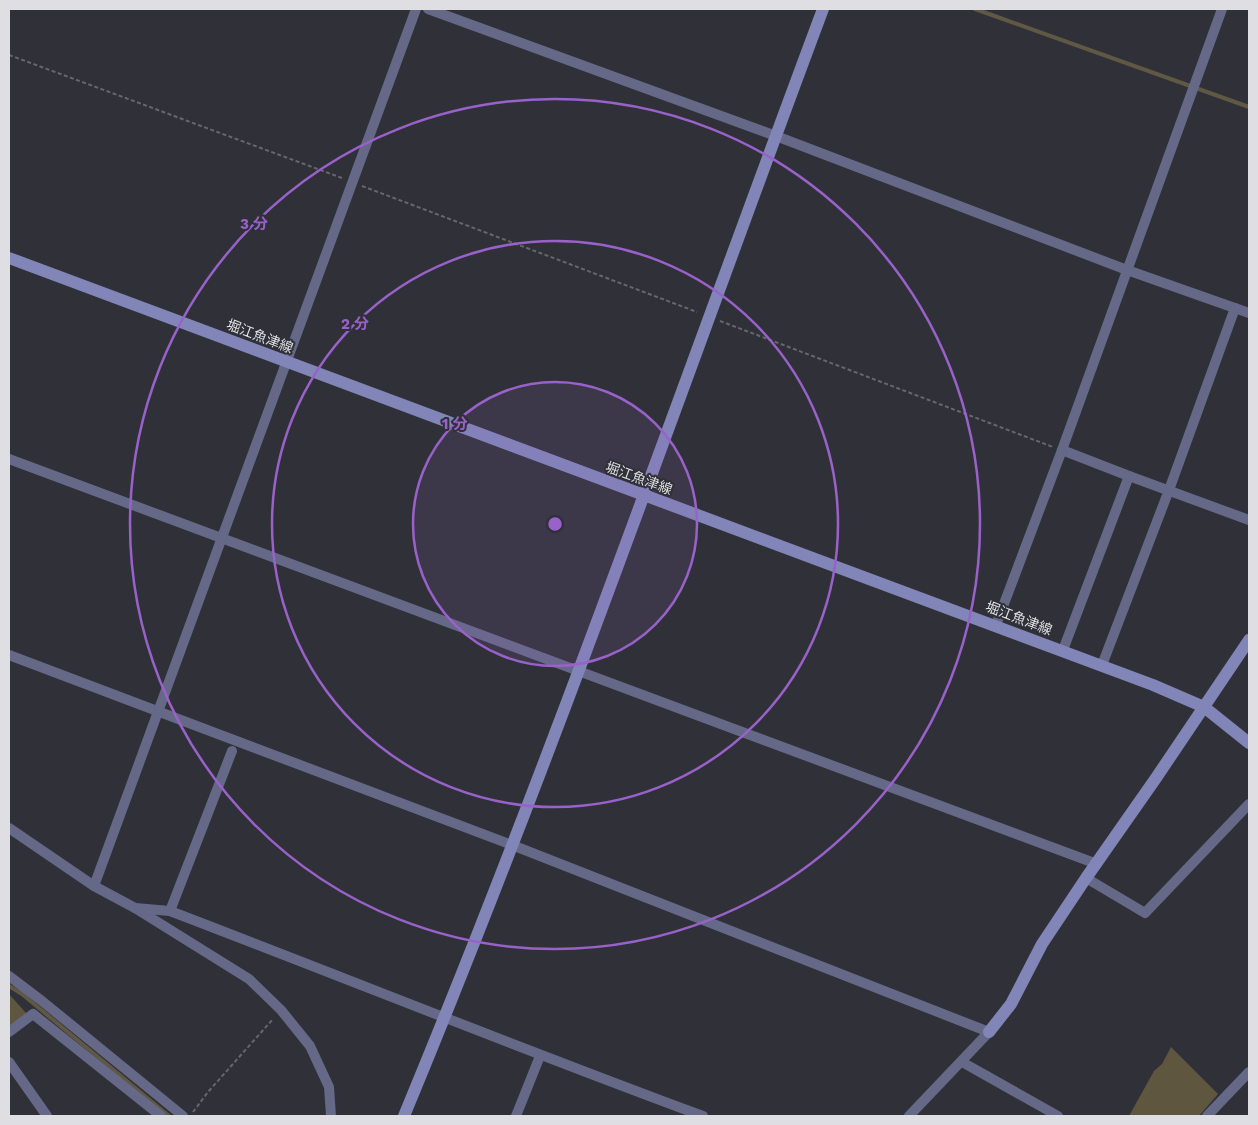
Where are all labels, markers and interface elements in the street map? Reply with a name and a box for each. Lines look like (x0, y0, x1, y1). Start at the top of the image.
text: 3 分 (240, 215, 268, 233)
text: 2 分 (341, 315, 369, 333)
street label: 堀江魚津線 (224, 316, 296, 356)
text: 1 分 (442, 415, 468, 433)
street label: 堀江魚津線 (603, 459, 675, 497)
centre of rings (546, 515, 564, 533)
street label: 堀江魚津線 (983, 598, 1055, 638)

